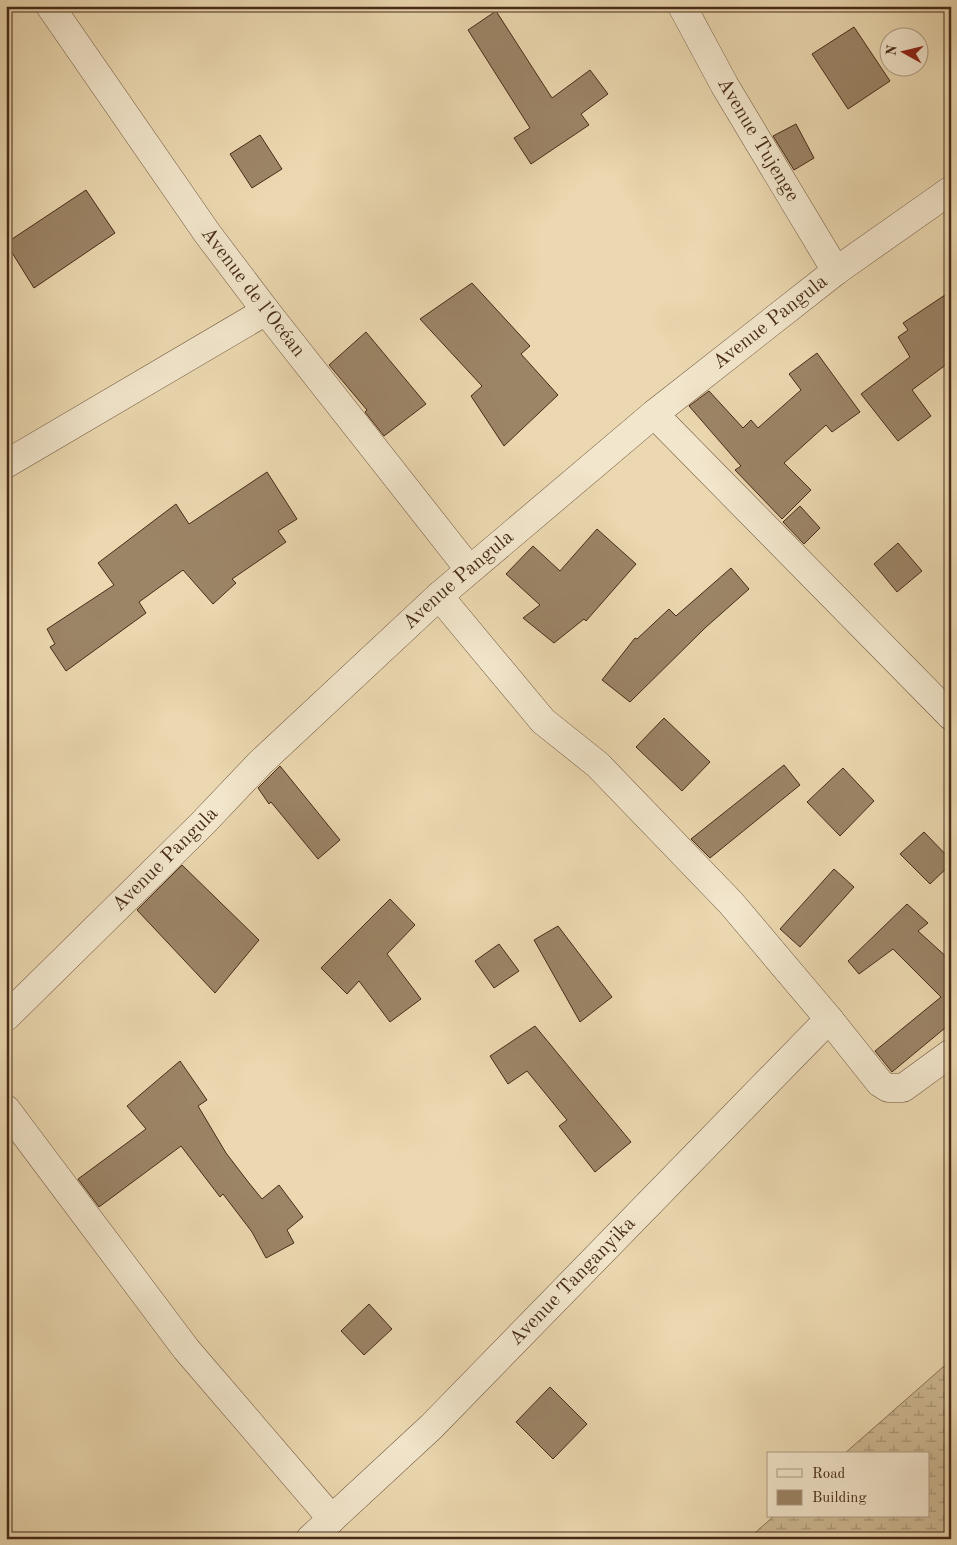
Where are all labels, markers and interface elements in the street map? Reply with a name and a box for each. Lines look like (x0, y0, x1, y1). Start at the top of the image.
north arrow (880, 28, 930, 78)
text: N (884, 44, 900, 57)
street label: Avenue Tujenge (713, 75, 802, 206)
street label: Avenue de l'Océan (197, 224, 309, 361)
street label: Avenue Pangula (710, 271, 832, 373)
street label: Avenue Pangula (399, 527, 518, 634)
street label: Avenue Pangula (109, 804, 222, 916)
street label: Avenue Tanganyika (506, 1213, 640, 1350)
legend (767, 1452, 930, 1518)
text: Road (812, 1467, 846, 1482)
text: Building (812, 1491, 867, 1506)

